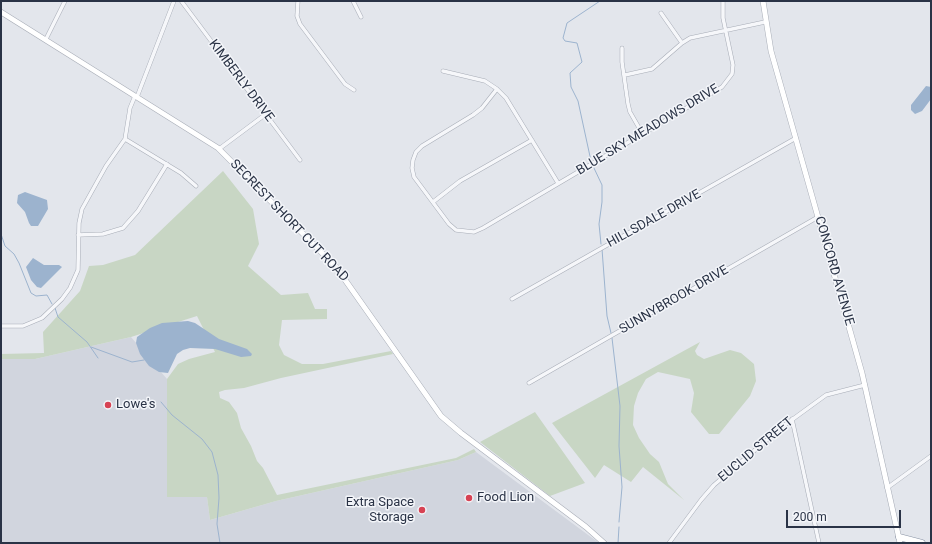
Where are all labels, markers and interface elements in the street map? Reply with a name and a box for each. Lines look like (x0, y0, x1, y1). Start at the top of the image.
street label: KIMBERLY DRIVE (205, 37, 277, 125)
street label: BLUE SKY MEADOWS DRIVE (574, 81, 722, 179)
street label: SECREST SHORT CUT ROAD (226, 157, 352, 285)
street label: HILLSDALE DRIVE (604, 187, 704, 251)
street label: CONCORD AVENUE (811, 215, 857, 327)
street label: SUNNYBROOK DRIVE (617, 262, 731, 338)
place label: Lowe's (116, 397, 155, 413)
marker: Lowe's (103, 400, 113, 410)
street label: EUCLID STREET (715, 414, 797, 486)
place label: Food Lion (477, 490, 534, 506)
marker: Food Lion (464, 493, 474, 503)
place label: Extra Space Storage (346, 495, 414, 526)
scale bar (788, 502, 903, 528)
marker: Extra Space Storage (417, 505, 427, 515)
text: 200 m (793, 510, 827, 524)

